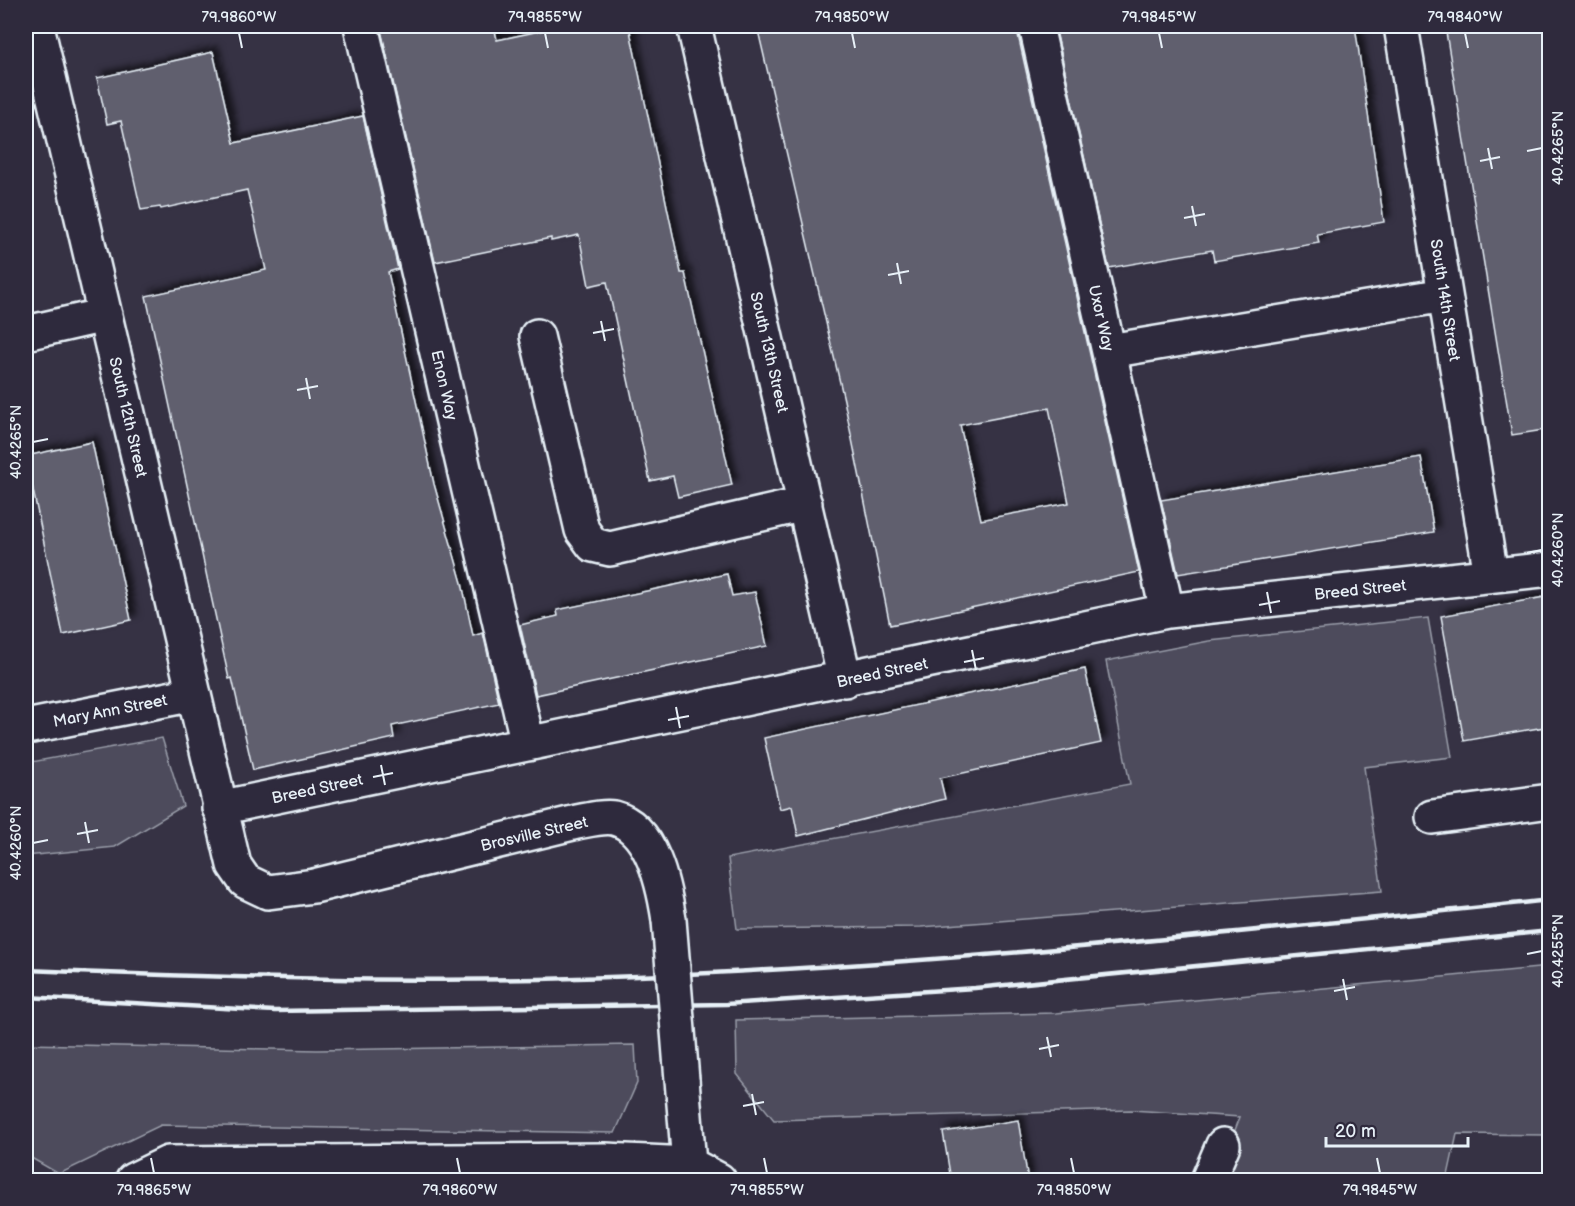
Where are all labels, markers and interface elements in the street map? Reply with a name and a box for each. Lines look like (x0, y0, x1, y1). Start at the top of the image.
text: 79.9860°W (202, 8, 277, 27)
text: 79.9855°W (508, 8, 582, 27)
text: 79.9850°W (815, 8, 890, 27)
text: 79.9845°W (1122, 8, 1197, 27)
text: 79.9840°W (1428, 8, 1503, 27)
text: 40.4265°N (1549, 111, 1568, 185)
street label: South 14th Street (1425, 238, 1464, 363)
street label: Uxor Way (1084, 283, 1118, 354)
street label: South 13th Street (745, 290, 792, 415)
street label: Enon Way (426, 348, 461, 423)
street label: South 12th Street (104, 355, 151, 479)
text: 40.4265°N (7, 405, 26, 479)
text: 40.4260°N (1549, 512, 1568, 588)
street label: Breed Street (1313, 576, 1407, 605)
street label: Breed Street (835, 655, 930, 692)
street label: Mary Ann Street (52, 691, 169, 732)
street label: Breed Street (270, 771, 365, 808)
text: 40.4260°N (7, 805, 26, 881)
street label: Brosville Street (479, 813, 590, 856)
text: 40.4255°N (1549, 914, 1568, 988)
scale bar (1326, 1110, 1468, 1148)
text: 20 m (1335, 1121, 1376, 1142)
text: 79.9865°W (117, 1181, 192, 1200)
text: 79.9860°W (423, 1181, 498, 1200)
text: 79.9855°W (730, 1181, 804, 1200)
text: 79.9850°W (1037, 1181, 1112, 1200)
text: 79.9845°W (1343, 1181, 1418, 1200)

